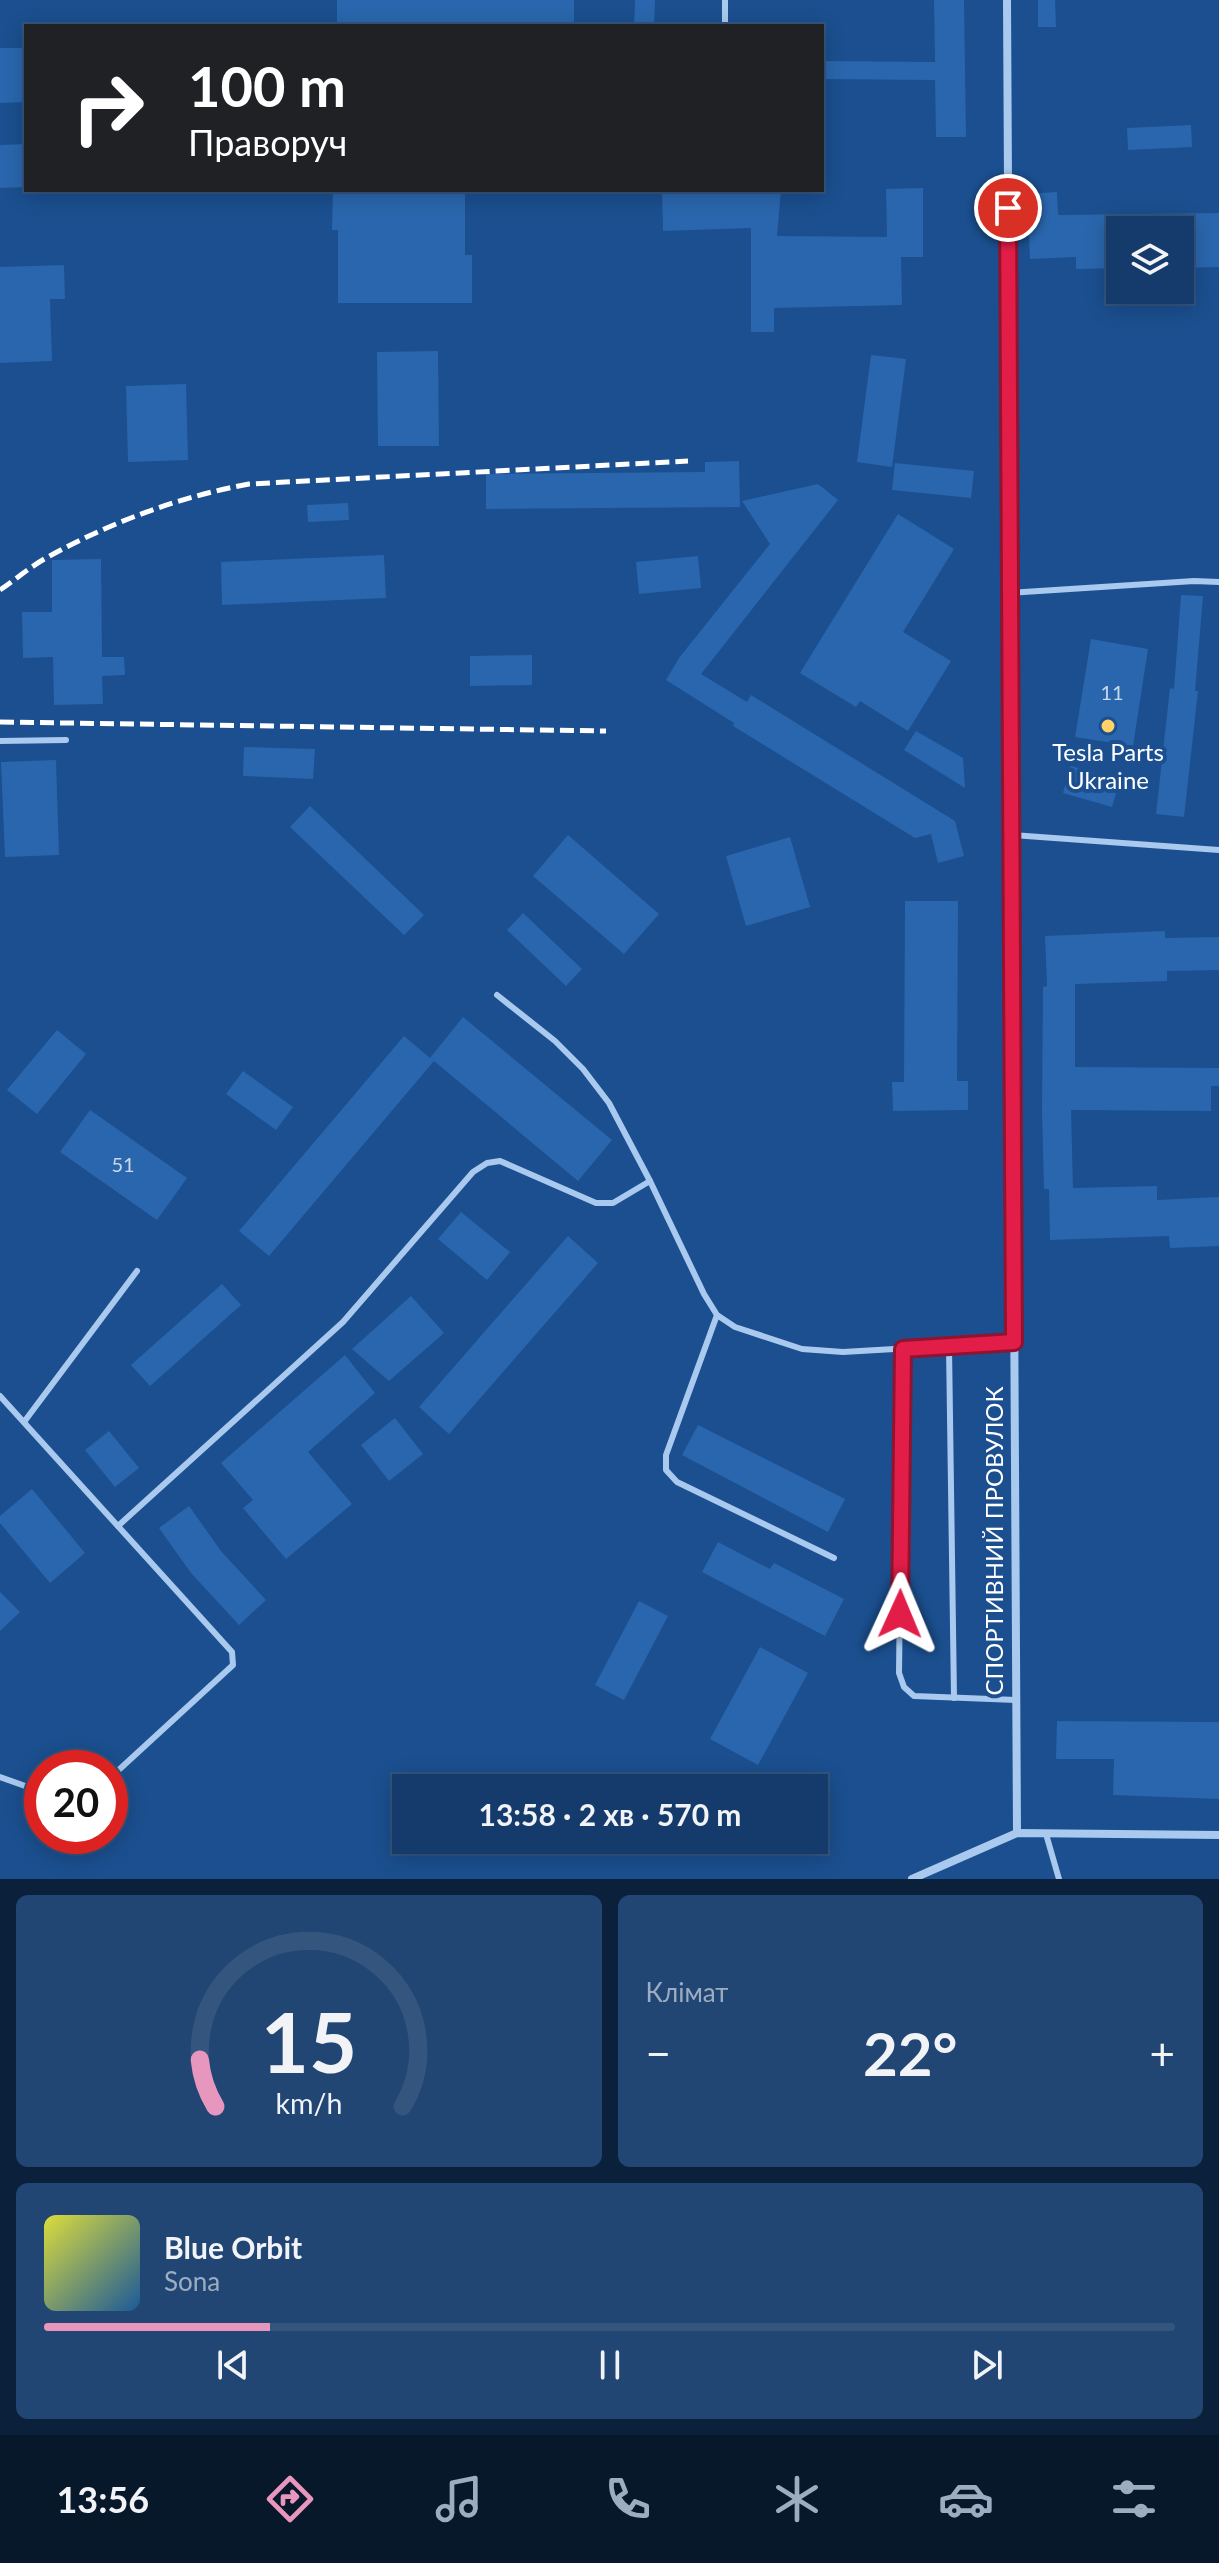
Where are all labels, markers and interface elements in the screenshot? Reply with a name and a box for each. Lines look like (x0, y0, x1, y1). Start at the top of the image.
text: 100 m (188, 52, 346, 119)
icon: right (56, 56, 160, 160)
text: Праворуч (188, 120, 347, 164)
pin (974, 174, 1042, 242)
icon: arrive (986, 186, 1030, 230)
map controls (1106, 216, 1194, 304)
button: layers (1106, 216, 1194, 304)
house number: 11 (1100, 680, 1124, 704)
marker: Tesla Parts Ukraine (1099, 717, 1117, 735)
place label: Tesla Parts Ukraine (1052, 737, 1164, 794)
house number: 51 (111, 1152, 135, 1176)
street label: СПОРТИВНИЙ ПРОВУЛОК (979, 1386, 1008, 1696)
position arrow (858, 1572, 942, 1656)
speed limit sign: 20 (24, 1750, 128, 1854)
text: 13:58 · 2 хв · 570 m (479, 1796, 742, 1832)
text: Клімат (646, 1976, 728, 2008)
text: 15 (261, 1991, 357, 2091)
text: 22° (863, 2017, 958, 2089)
text: − (646, 2027, 671, 2079)
text: + (1149, 2027, 1175, 2079)
text: km/h (275, 2086, 342, 2120)
text: Blue Orbit (164, 2229, 302, 2265)
text: Sona (164, 2265, 220, 2297)
icon: previous (211, 2343, 255, 2387)
icon: pause (588, 2343, 632, 2387)
icon: next (965, 2343, 1009, 2387)
icon: directions (262, 2471, 318, 2527)
icon: music (431, 2471, 487, 2527)
icon: phone (600, 2471, 656, 2527)
icon: climate (769, 2471, 825, 2527)
icon: car (938, 2471, 994, 2527)
icon: filters (1106, 2471, 1162, 2527)
text: 13:56 (56, 2477, 149, 2521)

